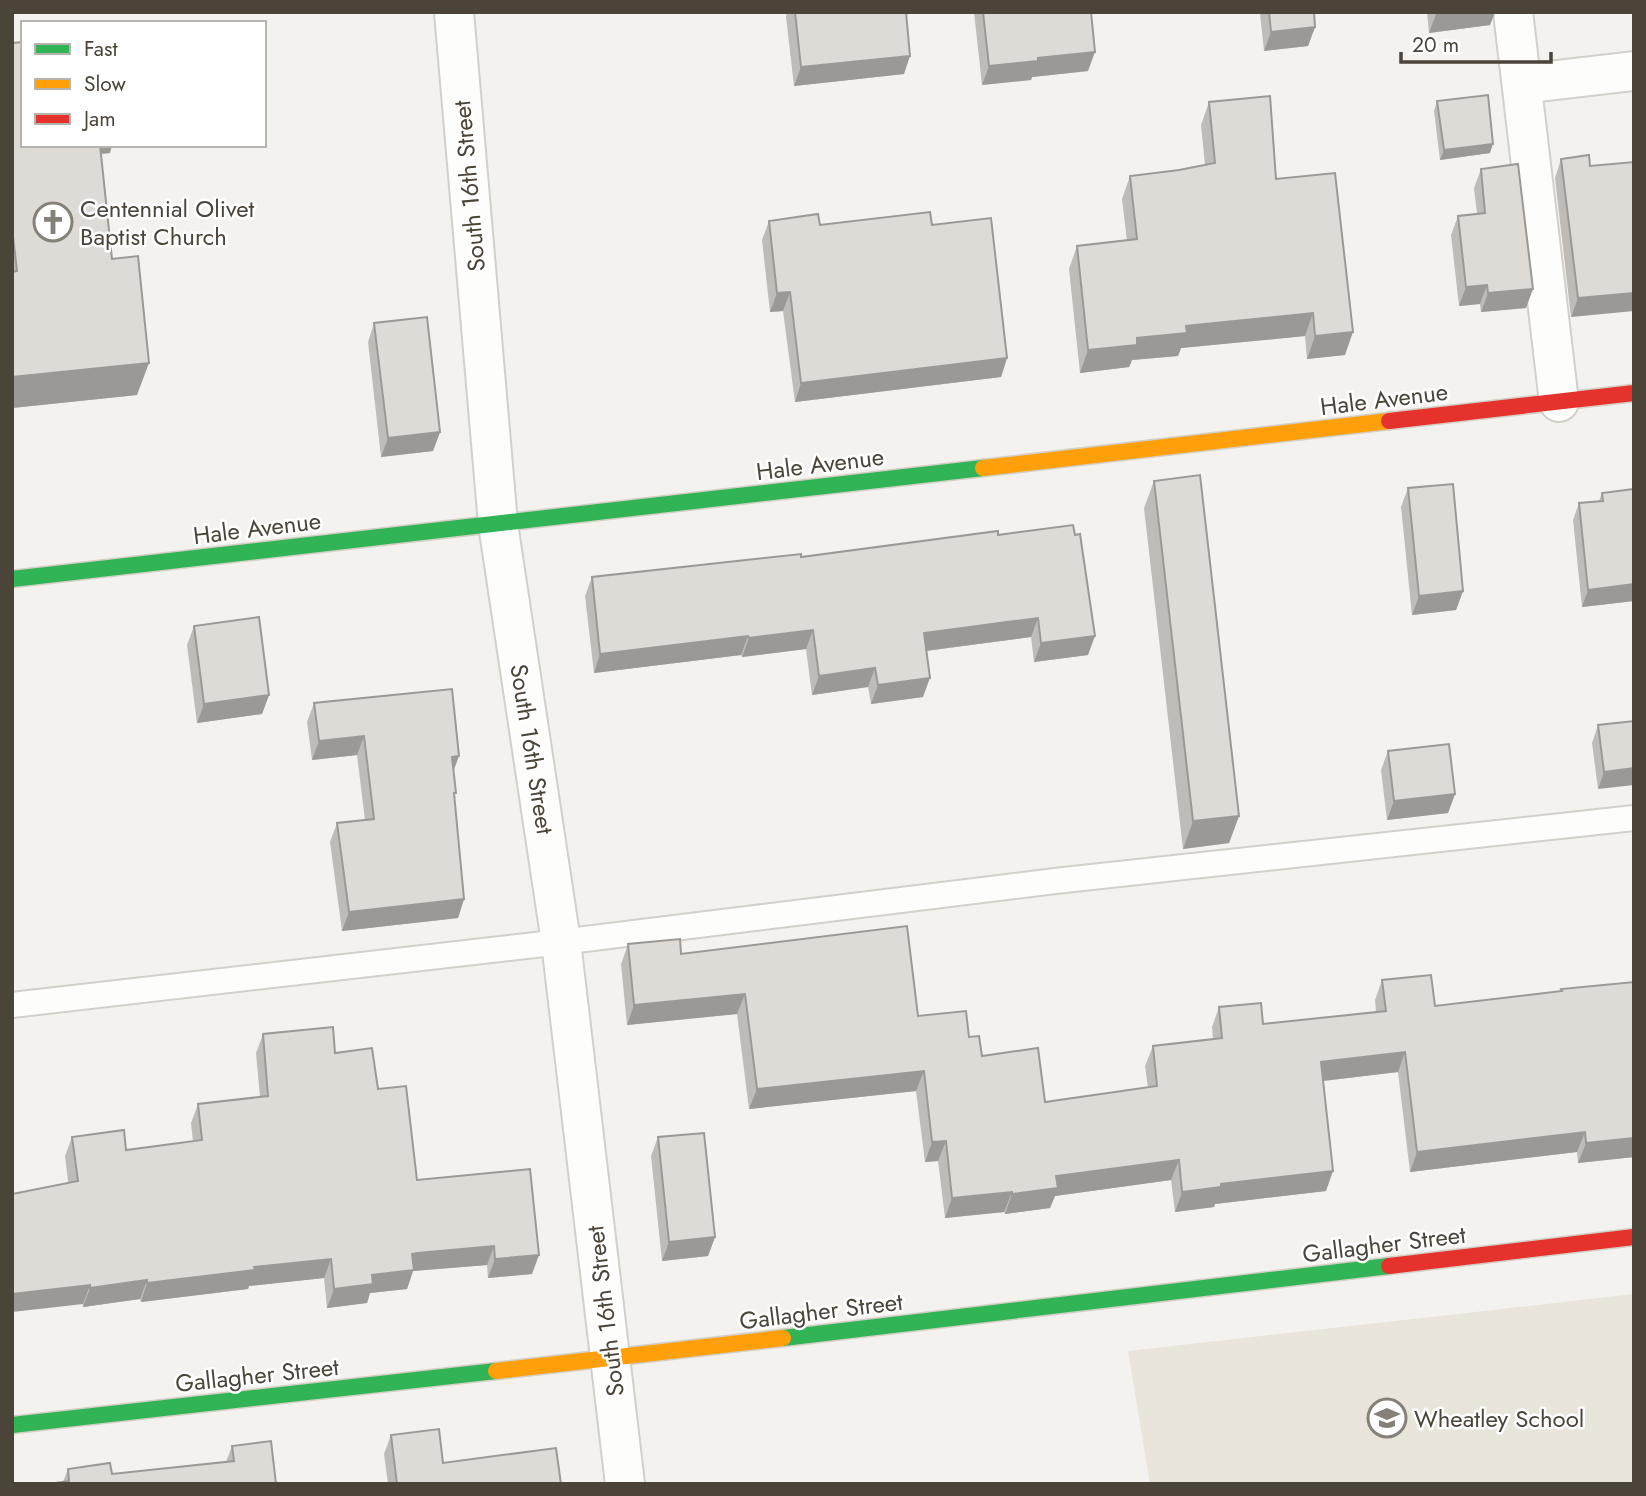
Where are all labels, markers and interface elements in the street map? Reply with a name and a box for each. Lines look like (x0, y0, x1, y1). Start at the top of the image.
legend (21, 21, 266, 147)
scale bar (1401, 21, 1552, 65)
text: 20 m (1412, 30, 1459, 60)
text: Fast (84, 34, 117, 64)
text: Slow (84, 69, 126, 99)
street label: South 16th Street (444, 99, 494, 273)
text: Jam (81, 104, 116, 134)
place label: Centennial Olivet Baptist Church (80, 191, 255, 254)
church icon: Centennial Olivet Baptist Church (32, 201, 74, 243)
street label: Hale Avenue (1318, 374, 1450, 424)
street label: Hale Avenue (754, 439, 886, 489)
street label: Hale Avenue (191, 503, 323, 553)
street label: South 16th Street (501, 661, 563, 837)
street label: Gallagher Street (1300, 1217, 1468, 1271)
street label: South 16th Street (577, 1223, 633, 1398)
street label: Gallagher Street (737, 1284, 905, 1338)
street label: Gallagher Street (174, 1349, 341, 1401)
school or university icon: Wheatley School (1366, 1397, 1408, 1439)
place label: Wheatley School (1414, 1401, 1584, 1436)

